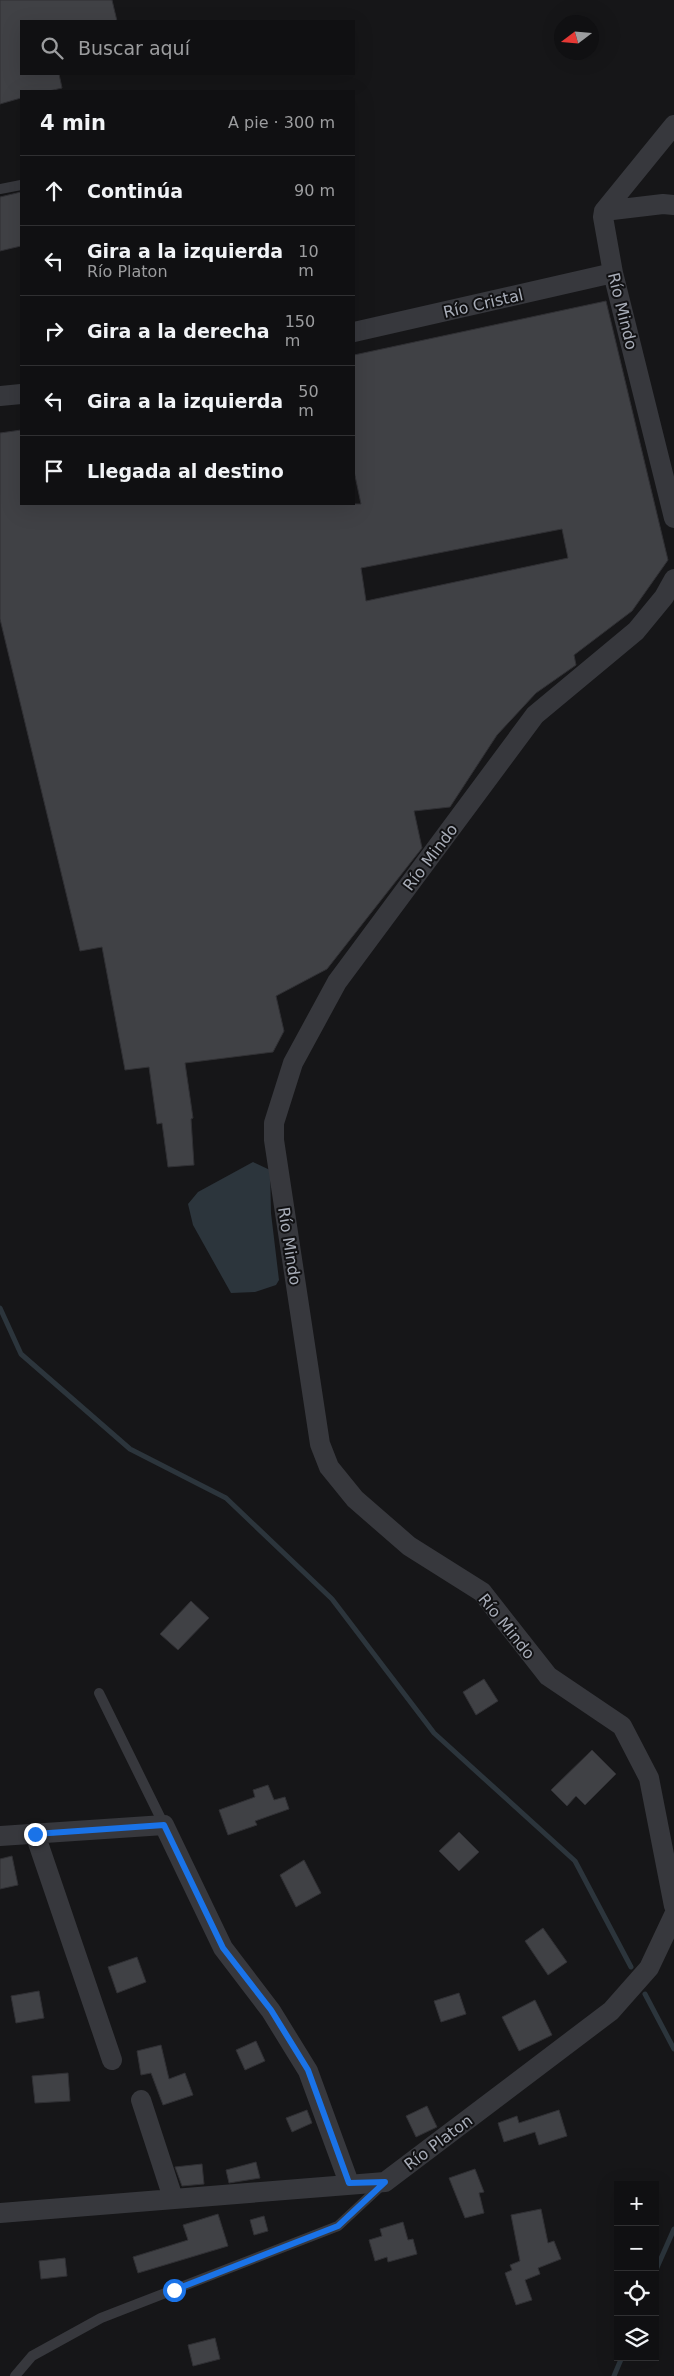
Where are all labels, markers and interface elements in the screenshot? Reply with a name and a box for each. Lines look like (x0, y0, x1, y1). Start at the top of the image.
north arrow (554, 15, 599, 60)
search box (20, 20, 355, 75)
icon: search (38, 34, 66, 62)
text: Buscar aquí (78, 37, 190, 59)
text: 4 min (40, 111, 106, 135)
text: A pie · 300 m (228, 113, 335, 132)
icon: ahead (40, 177, 68, 205)
text: Continúa (87, 180, 183, 202)
text: 90 m (294, 181, 335, 200)
text: Gira a la izquierda (87, 240, 283, 262)
text: 10 m (298, 242, 319, 280)
icon: left (40, 247, 68, 275)
text: Río Platon (87, 262, 168, 281)
street label: Río Mindo (604, 271, 641, 352)
street label: Río Cristal (441, 285, 525, 322)
text: 150 m (285, 312, 315, 350)
icon: right (40, 317, 68, 345)
text: Gira a la derecha (87, 320, 270, 342)
text: 50 m (298, 382, 319, 420)
icon: left (40, 387, 68, 415)
text: Gira a la izquierda (87, 390, 283, 412)
icon: arrive (40, 457, 68, 485)
text: Llegada al destino (87, 460, 284, 482)
street label: Río Mindo (399, 820, 462, 894)
street label: Río Mindo (274, 1206, 305, 1286)
street label: Río Mindo (474, 1590, 539, 1663)
route end (24, 1823, 47, 1846)
street label: Río Platon (400, 2111, 476, 2174)
map controls (614, 2181, 659, 2361)
button: + (614, 2181, 659, 2226)
button: − (614, 2226, 659, 2271)
button: locate (614, 2271, 659, 2316)
route start (163, 2279, 186, 2302)
button: layers (614, 2316, 659, 2361)

